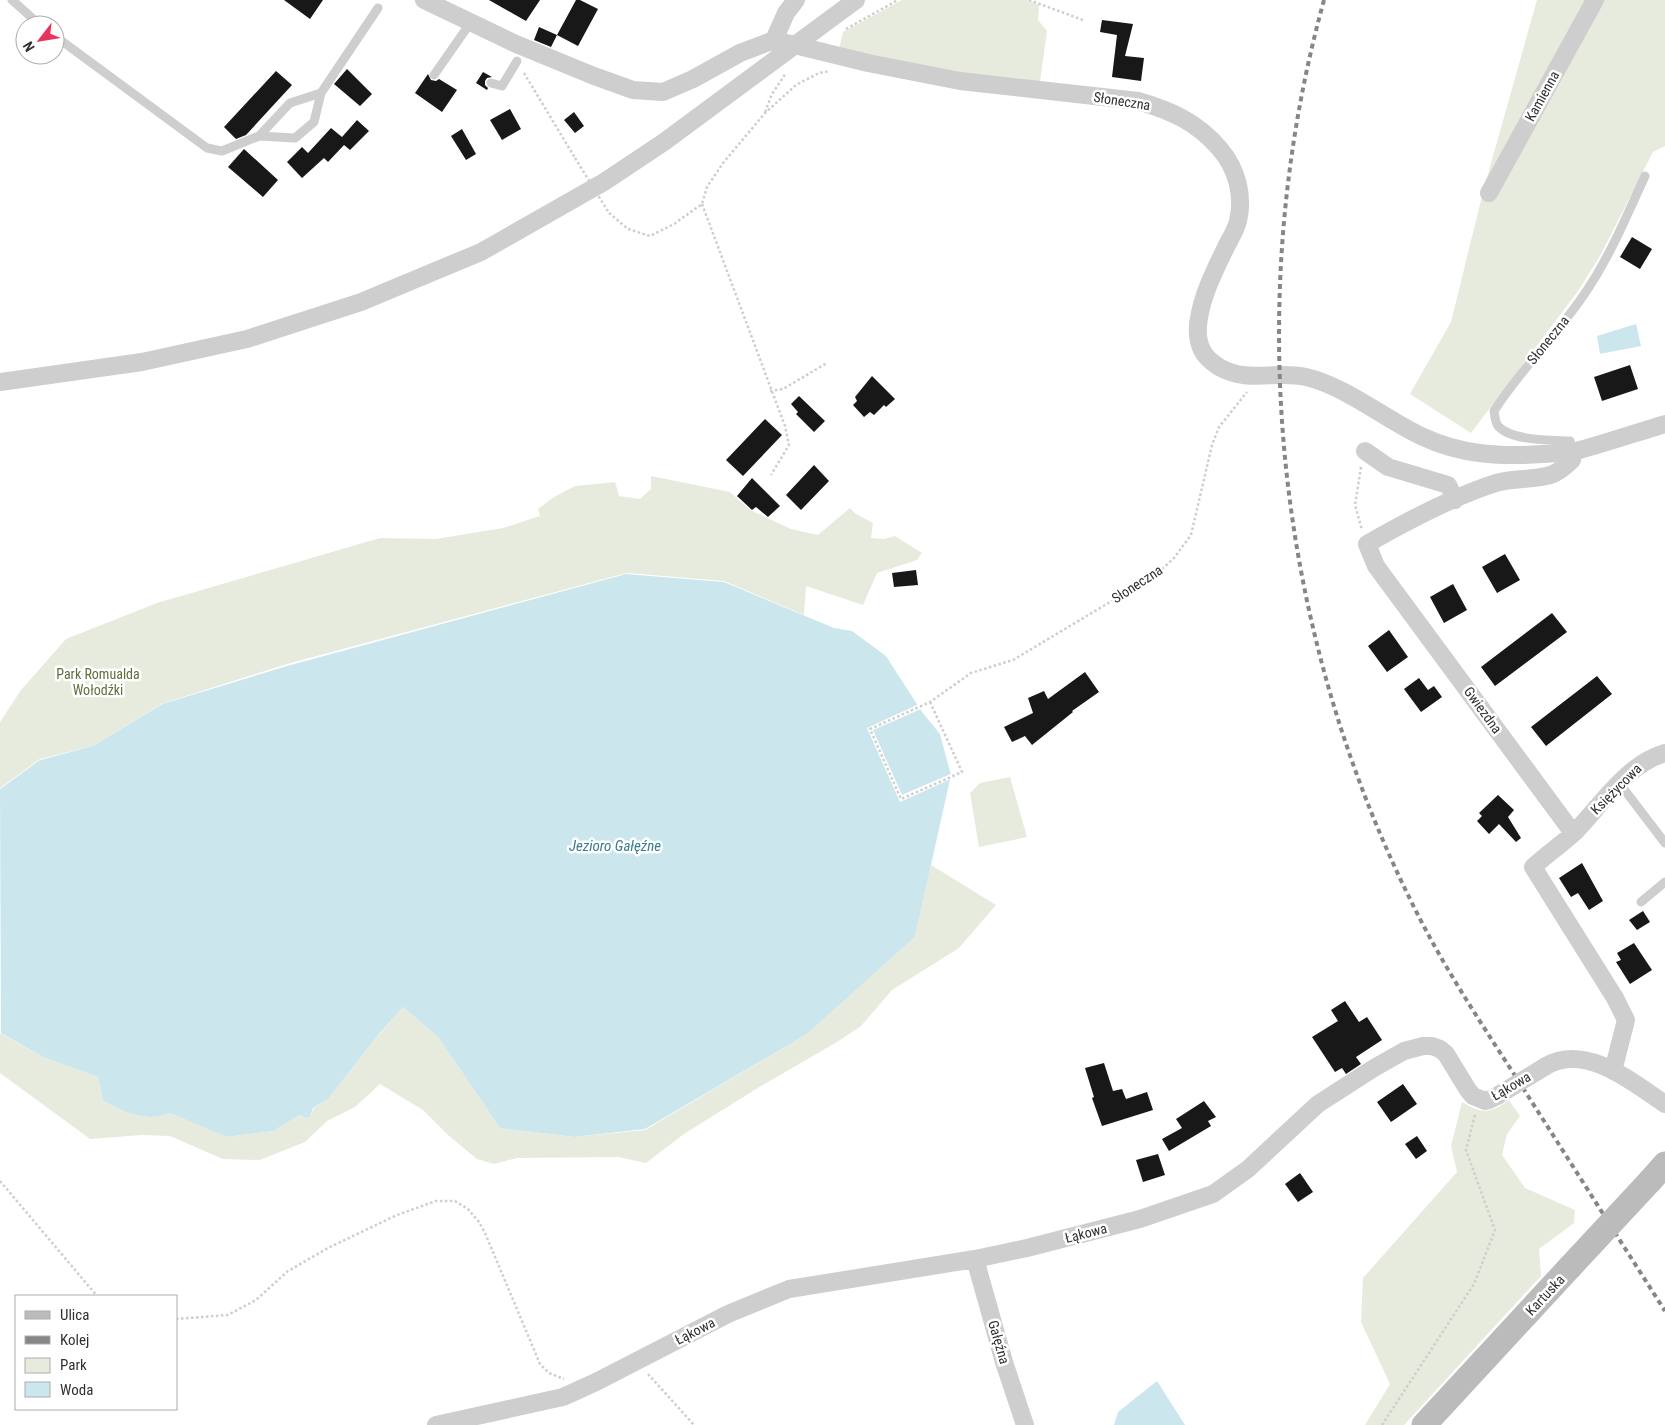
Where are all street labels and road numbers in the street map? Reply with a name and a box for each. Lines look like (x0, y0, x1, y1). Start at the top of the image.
street label: Kamienna (1522, 68, 1562, 124)
street label: Słoneczna (1092, 89, 1152, 113)
street label: Słoneczna (1524, 313, 1572, 367)
street label: Słoneczna (1109, 562, 1165, 606)
street label: Gwiezdna (1461, 684, 1505, 736)
street label: Księżycowa (1587, 760, 1645, 818)
street label: Łąkowa (1489, 1068, 1533, 1104)
street label: Łąkowa (1063, 1220, 1109, 1246)
street label: Kartuska (1522, 1272, 1568, 1318)
street label: Łąkowa (672, 1314, 718, 1348)
street label: Gałęźna (985, 1318, 1013, 1366)

